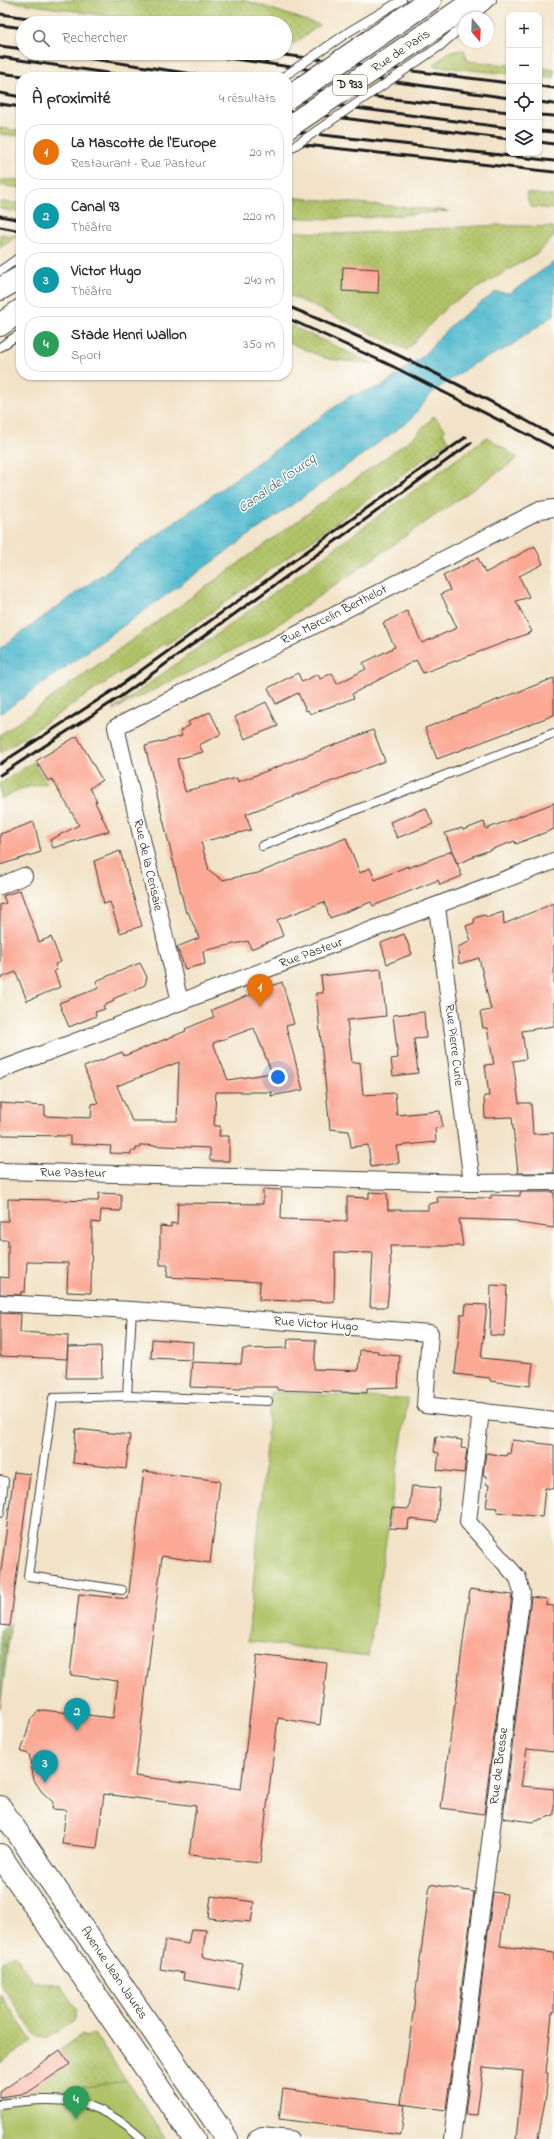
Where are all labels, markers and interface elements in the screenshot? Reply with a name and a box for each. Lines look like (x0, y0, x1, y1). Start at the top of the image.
north arrow (458, 12, 494, 48)
map controls (506, 12, 542, 156)
button: + (506, 12, 542, 48)
search box (16, 16, 292, 60)
street label: Rue de Paris (368, 24, 434, 78)
icon: search (30, 27, 52, 49)
text: Rechercher (62, 27, 127, 49)
button: − (506, 48, 542, 84)
road number: D 933 (333, 75, 367, 95)
button: locate (506, 84, 542, 120)
text: À proximité (32, 86, 110, 111)
text: 4 résultats (219, 89, 276, 108)
button: layers (506, 120, 542, 156)
text: La Mascotte de l'Europe (71, 132, 216, 154)
text: 1 (44, 143, 48, 162)
text: 20 m (250, 143, 275, 162)
text: Restaurant · Rue Pasteur (71, 154, 206, 173)
text: Canal 93 (71, 196, 120, 218)
text: 2 (43, 207, 49, 226)
text: 220 m (243, 207, 275, 226)
text: Théâtre (71, 218, 112, 237)
text: Victor Hugo (71, 260, 141, 282)
text: 3 (43, 271, 49, 290)
text: 240 m (244, 271, 275, 290)
text: Théâtre (71, 282, 112, 301)
text: Stade Henri Wallon (71, 324, 187, 346)
text: 4 (43, 335, 49, 354)
text: 350 m (243, 335, 275, 354)
text: Sport (71, 346, 102, 365)
water label: Canal de l'Ourcq (234, 448, 322, 519)
street label: Rue Marcelin Berthelot (278, 580, 391, 650)
street label: Rue de la Cerisaie (128, 817, 168, 913)
street label: Rue Pasteur (277, 933, 346, 973)
pin: 1 (247, 974, 273, 1007)
street label: Rue Pierre Curie (440, 1003, 468, 1087)
your location (268, 1067, 288, 1087)
street label: Rue Pasteur (40, 1163, 107, 1183)
street label: Rue Victor Hugo (273, 1312, 359, 1337)
pin: 2 (64, 1698, 90, 1731)
street label: Rue de Bresse (485, 1726, 513, 1806)
pin: 3 (32, 1750, 58, 1783)
street label: Avenue Jean Jaurès (76, 1923, 152, 2023)
pin: 4 (63, 2086, 89, 2119)

